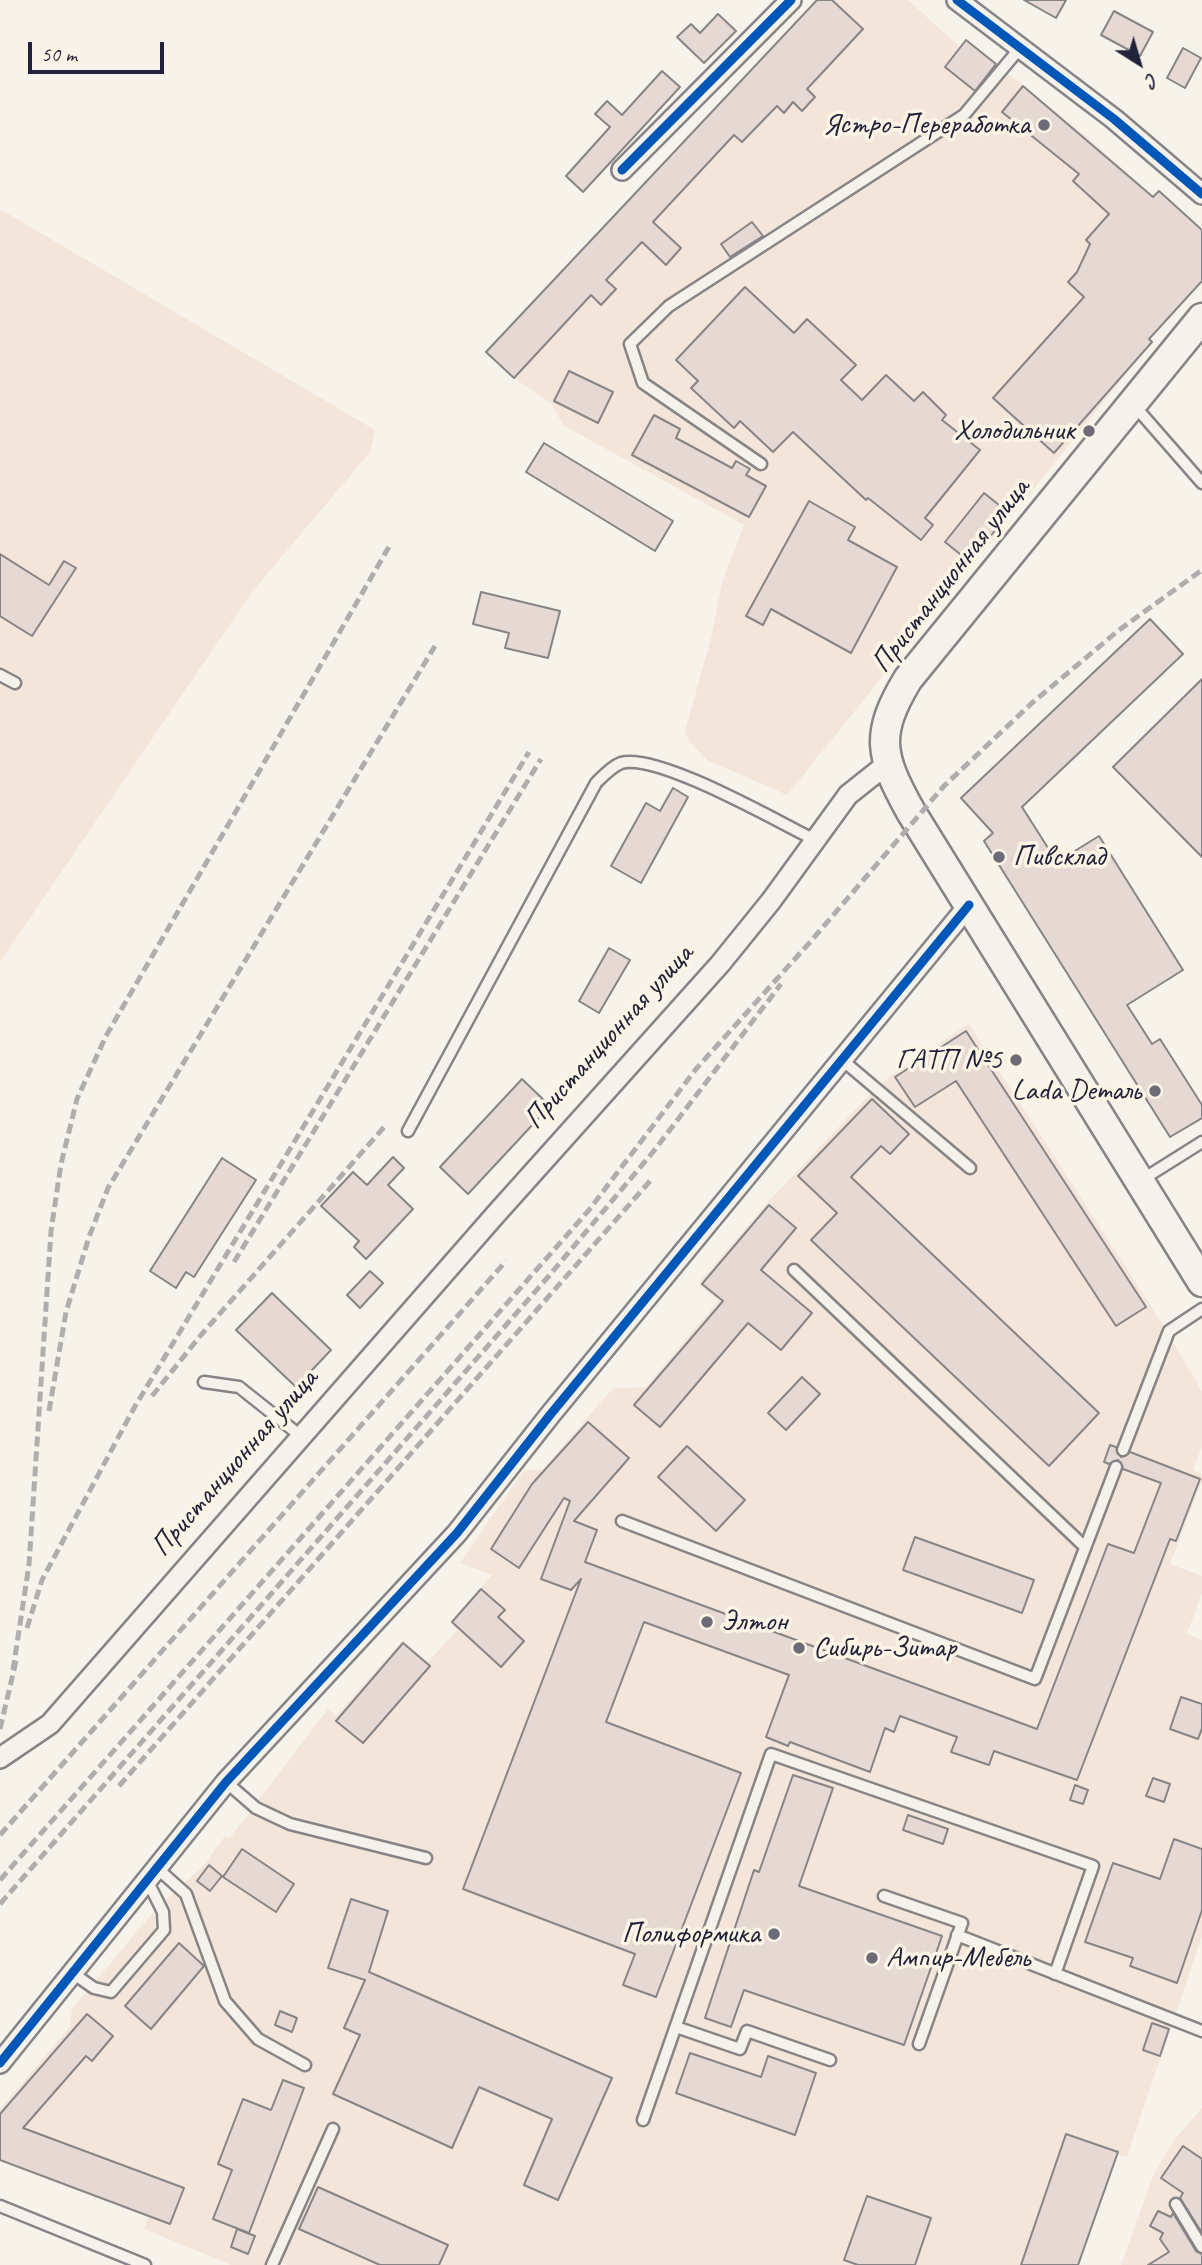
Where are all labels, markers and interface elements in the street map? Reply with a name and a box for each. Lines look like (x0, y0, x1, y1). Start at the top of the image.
scale bar (32, 28, 168, 72)
north arrow (1104, 28, 1174, 98)
text: 50 m (41, 41, 77, 67)
text: С (1141, 67, 1163, 92)
place label: Ястро-Переработка (823, 107, 1030, 143)
marker: Ястро-Переработка (1036, 117, 1052, 133)
place label: Холодильник (954, 413, 1075, 449)
marker: Холодильник (1081, 423, 1097, 439)
street label: Пристанционная улица (864, 472, 1038, 680)
place label: Пивсклад (1013, 839, 1105, 875)
marker: Пивсклад (991, 849, 1007, 865)
street label: Пристанционная улица (516, 937, 702, 1137)
place label: ГАТП №5 (896, 1042, 1002, 1078)
marker: ГАТП №5 (1008, 1052, 1024, 1068)
place label: Lada Dеталь (1011, 1073, 1141, 1109)
marker: Lada Dеталь (1147, 1083, 1163, 1099)
street label: Пристанционная улица (144, 1362, 326, 1564)
place label: Элтон (721, 1604, 788, 1640)
marker: Элтон (699, 1614, 715, 1630)
place label: Сибирь-Зитар (813, 1630, 956, 1666)
marker: Сибирь-Зитар (791, 1640, 807, 1656)
place label: Полиформика (622, 1916, 760, 1952)
marker: Полиформика (766, 1926, 782, 1942)
place label: Ампир-Мебель (886, 1940, 1030, 1976)
marker: Ампир-Мебель (864, 1950, 880, 1966)

